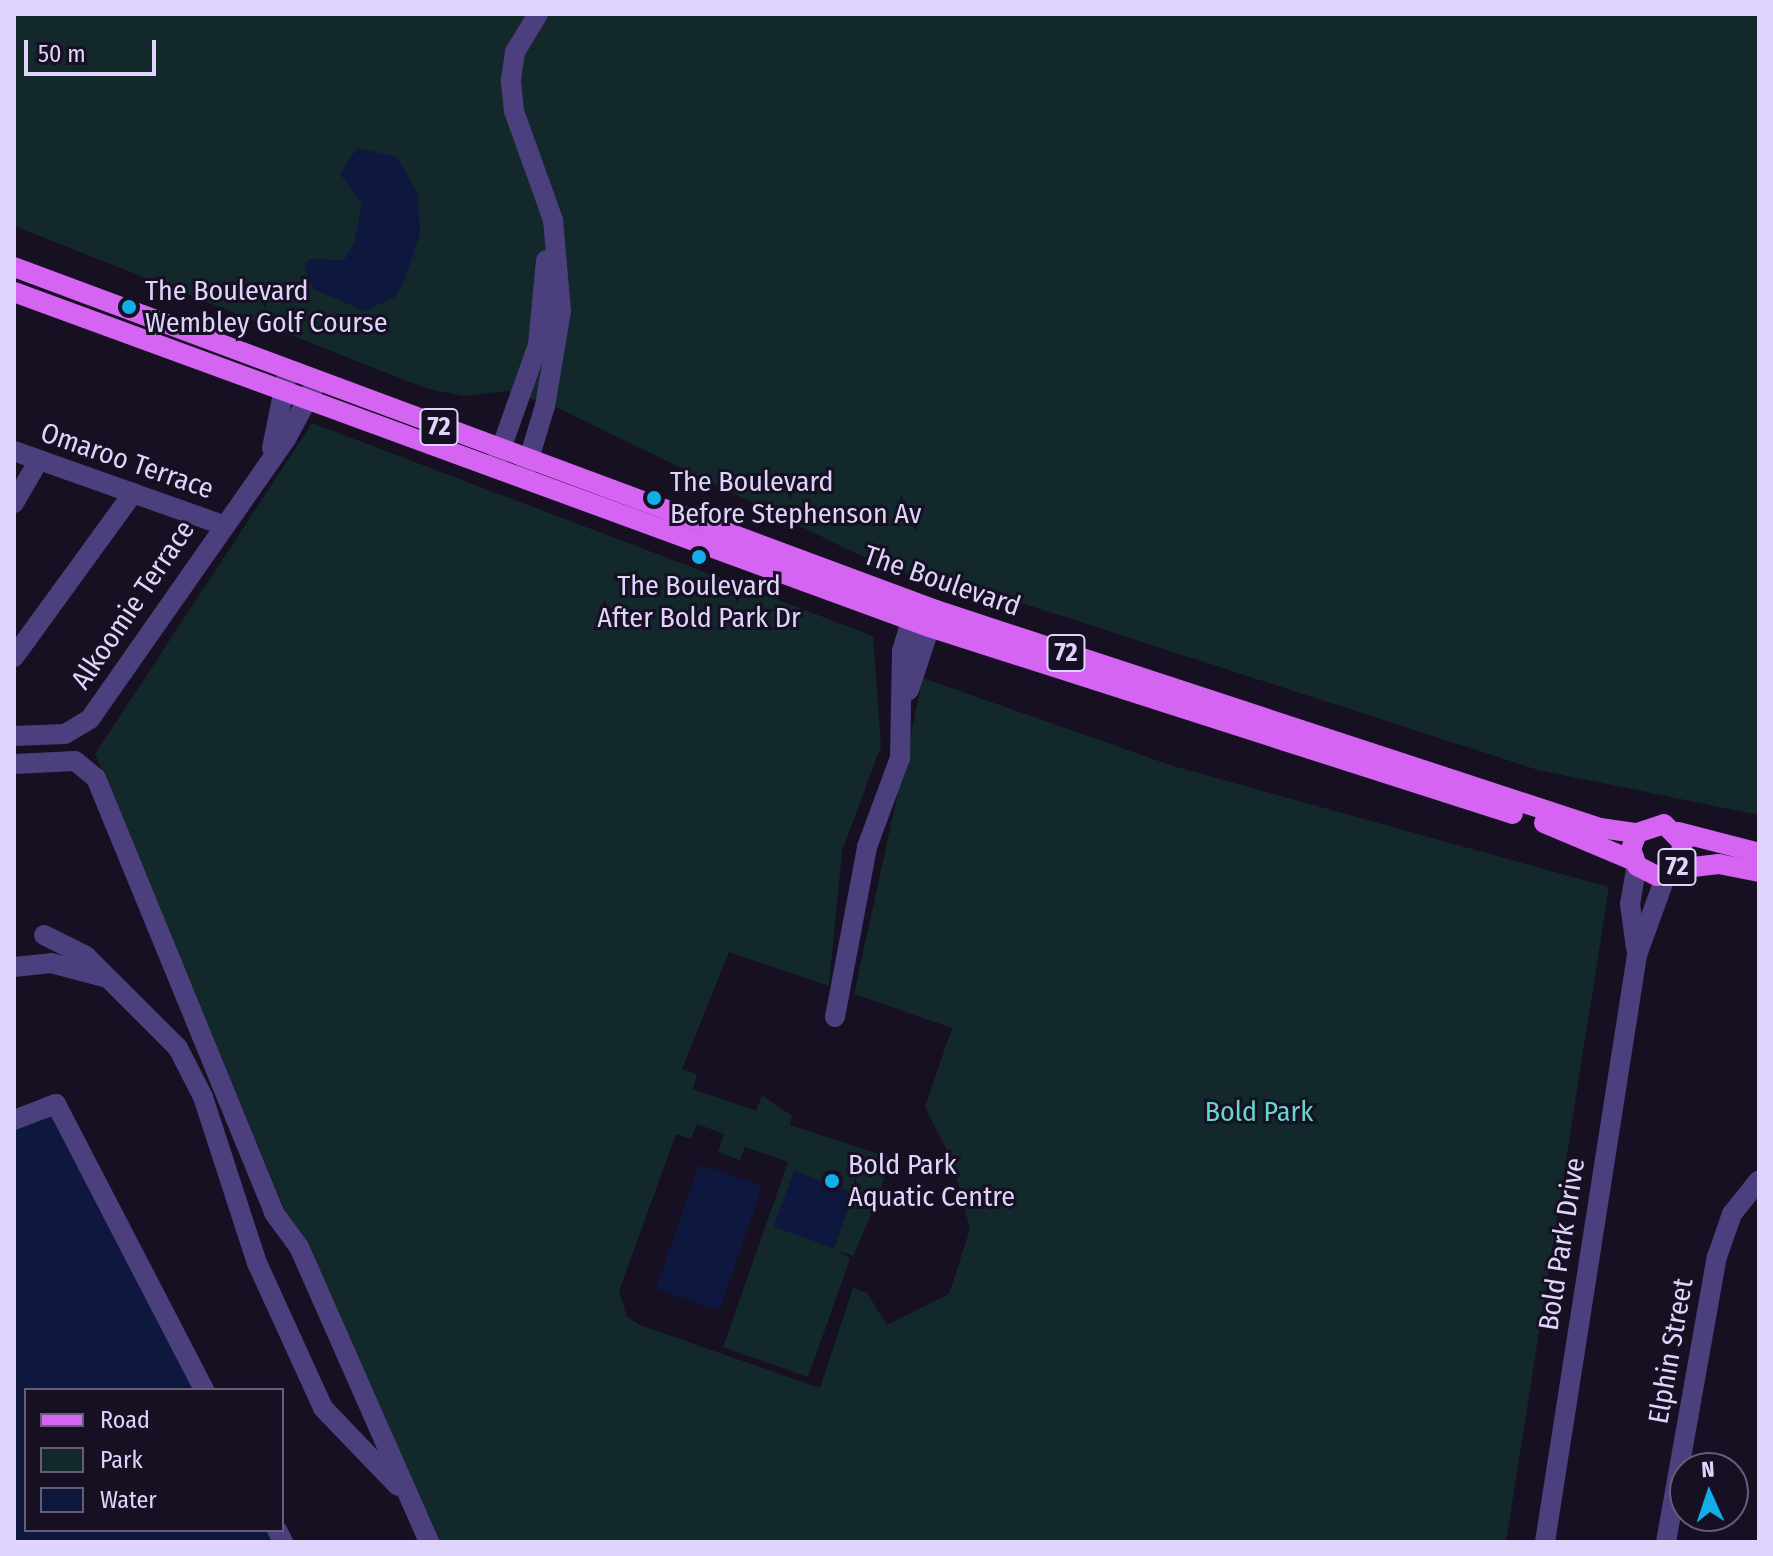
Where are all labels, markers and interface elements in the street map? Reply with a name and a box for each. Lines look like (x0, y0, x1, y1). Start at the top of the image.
scale bar (28, 24, 160, 74)
text: 50 m (38, 40, 86, 68)
place label: The Boulevard Wembley Golf Course (145, 274, 388, 340)
marker: The Boulevard Wembley Golf Course (120, 298, 138, 316)
road number: 72 (419, 405, 459, 449)
street label: Omaroo Terrace (36, 416, 218, 506)
place label: The Boulevard Before Stephenson Av (670, 465, 921, 531)
marker: The Boulevard Before Stephenson Av (645, 489, 663, 507)
street label: Alkoomie Terrace (64, 514, 202, 696)
street label: The Boulevard (859, 538, 1025, 624)
marker: The Boulevard After Bold Park Dr (690, 548, 708, 566)
place label: The Boulevard After Bold Park Dr (597, 569, 801, 635)
road number: 72 (1046, 631, 1086, 675)
road number: 72 (1657, 845, 1697, 889)
park label: Bold Park (1205, 1095, 1313, 1129)
place label: Bold Park Aquatic Centre (848, 1148, 1015, 1214)
street label: Bold Park Drive (1532, 1155, 1592, 1333)
marker: Bold Park Aquatic Centre (823, 1172, 841, 1190)
street label: Elphin Street (1642, 1276, 1700, 1426)
legend (24, 1388, 284, 1532)
text: Road (100, 1406, 150, 1434)
text: Park (100, 1446, 143, 1474)
north arrow (1669, 1452, 1749, 1532)
text: N (1701, 1456, 1715, 1483)
text: Water (100, 1486, 157, 1514)

